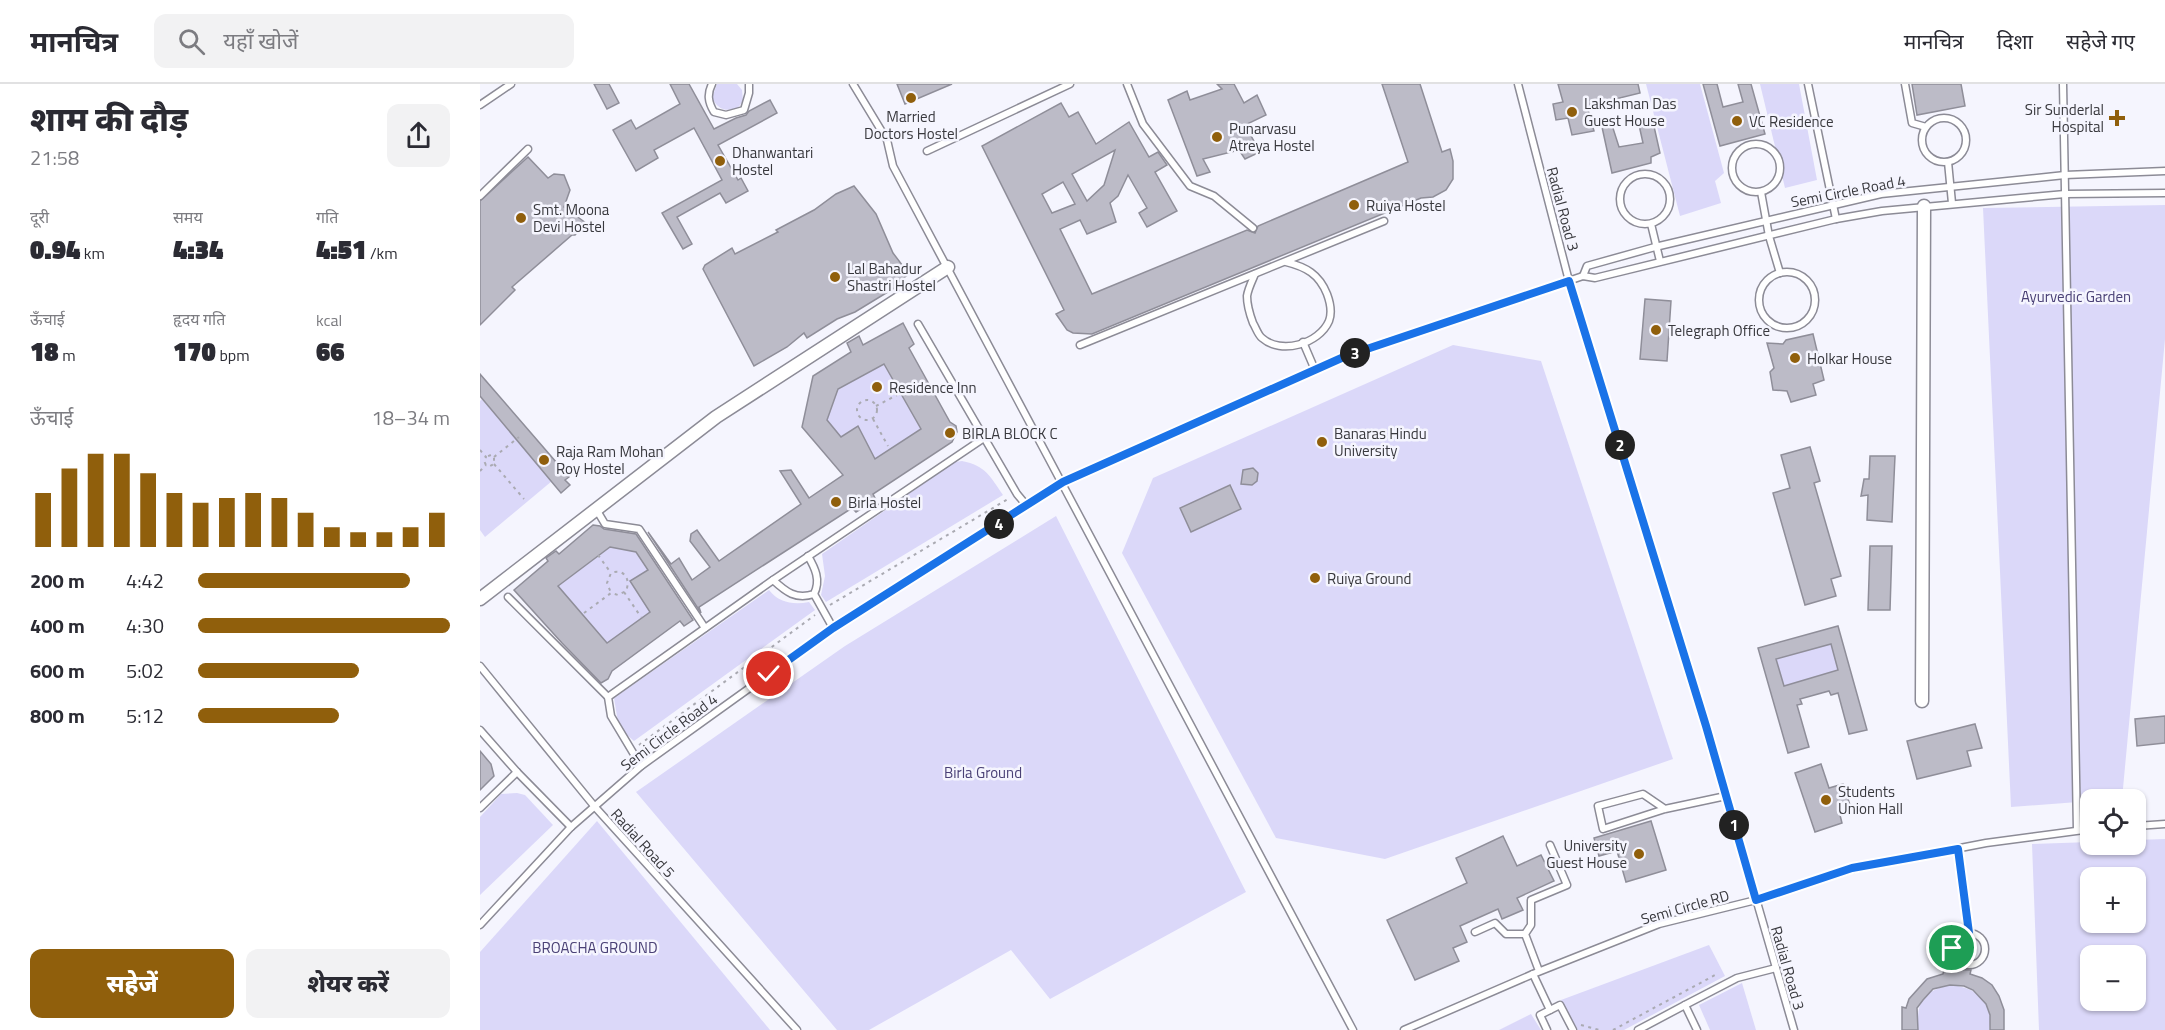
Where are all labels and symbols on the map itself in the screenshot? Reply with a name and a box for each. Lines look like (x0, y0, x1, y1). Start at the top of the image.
marker: Married Doctors Hostel (904, 91, 918, 105)
place label: Lakshman Das Guest House (1584, 92, 1677, 132)
place label: Sir Sunderlal Hospital (2025, 98, 2104, 138)
place label: Married Doctors Hostel (864, 105, 958, 145)
marker: Lakshman Das Guest House (1565, 105, 1579, 119)
marker: Sir Sunderlal Hospital (2108, 109, 2126, 127)
place label: VC Residence (1749, 110, 1834, 133)
marker: VC Residence (1730, 114, 1744, 128)
place label: Punarvasu Atreya Hostel (1229, 117, 1315, 157)
marker: Punarvasu Atreya Hostel (1210, 130, 1224, 144)
place label: Dhanwantari Hostel (732, 141, 813, 181)
marker: Dhanwantari Hostel (713, 154, 727, 168)
street label: Radial Road 3 (1541, 164, 1585, 254)
street label: Semi Circle Road 4 (1789, 169, 1907, 213)
place label: Ruiya Hostel (1366, 194, 1446, 217)
place label: Smt. Moona Devi Hostel (533, 198, 610, 238)
marker: Ruiya Hostel (1347, 198, 1361, 212)
marker: Smt. Moona Devi Hostel (514, 211, 528, 225)
place label: Lal Bahadur Shastri Hostel (847, 257, 936, 297)
marker: Lal Bahadur Shastri Hostel (828, 270, 842, 284)
park label: Ayurvedic Garden (2021, 285, 2131, 308)
place label: Telegraph Office (1668, 319, 1770, 342)
marker: Telegraph Office (1649, 323, 1663, 337)
pin: 3 (1340, 338, 1370, 368)
place label: Holkar House (1807, 347, 1892, 370)
marker: Holkar House (1788, 351, 1802, 365)
place label: Residence Inn (889, 376, 977, 399)
marker: Residence Inn (870, 380, 884, 394)
place label: BIRLA BLOCK C (962, 422, 1058, 445)
place label: Banaras Hindu University (1334, 422, 1427, 462)
marker: BIRLA BLOCK C (943, 426, 957, 440)
pin: 2 (1605, 430, 1635, 460)
marker: Banaras Hindu University (1315, 435, 1329, 449)
place label: Raja Ram Mohan Roy Hostel (556, 440, 664, 480)
marker: Raja Ram Mohan Roy Hostel (537, 453, 551, 467)
place label: Birla Hostel (848, 491, 921, 514)
marker: Birla Hostel (829, 495, 843, 509)
pin: 4 (984, 509, 1014, 539)
place label: Ruiya Ground (1327, 567, 1412, 590)
marker: Ruiya Ground (1308, 571, 1322, 585)
pin (743, 648, 794, 699)
street label: Semi Circle Road 4 (616, 688, 722, 776)
park label: Birla Ground (944, 761, 1022, 784)
place label: Students Union Hall (1838, 780, 1903, 820)
marker: Students Union Hall (1819, 793, 1833, 807)
street label: Radial Road 5 (606, 803, 680, 883)
pin: 1 (1719, 810, 1749, 840)
place label: University Guest House (1546, 834, 1627, 874)
marker: University Guest House (1632, 847, 1646, 861)
street label: Semi Circle RD (1638, 883, 1732, 931)
pin (1926, 922, 1977, 973)
street label: Radial Road 3 (1765, 923, 1811, 1013)
park label: BROACHA GROUND (532, 936, 658, 959)

